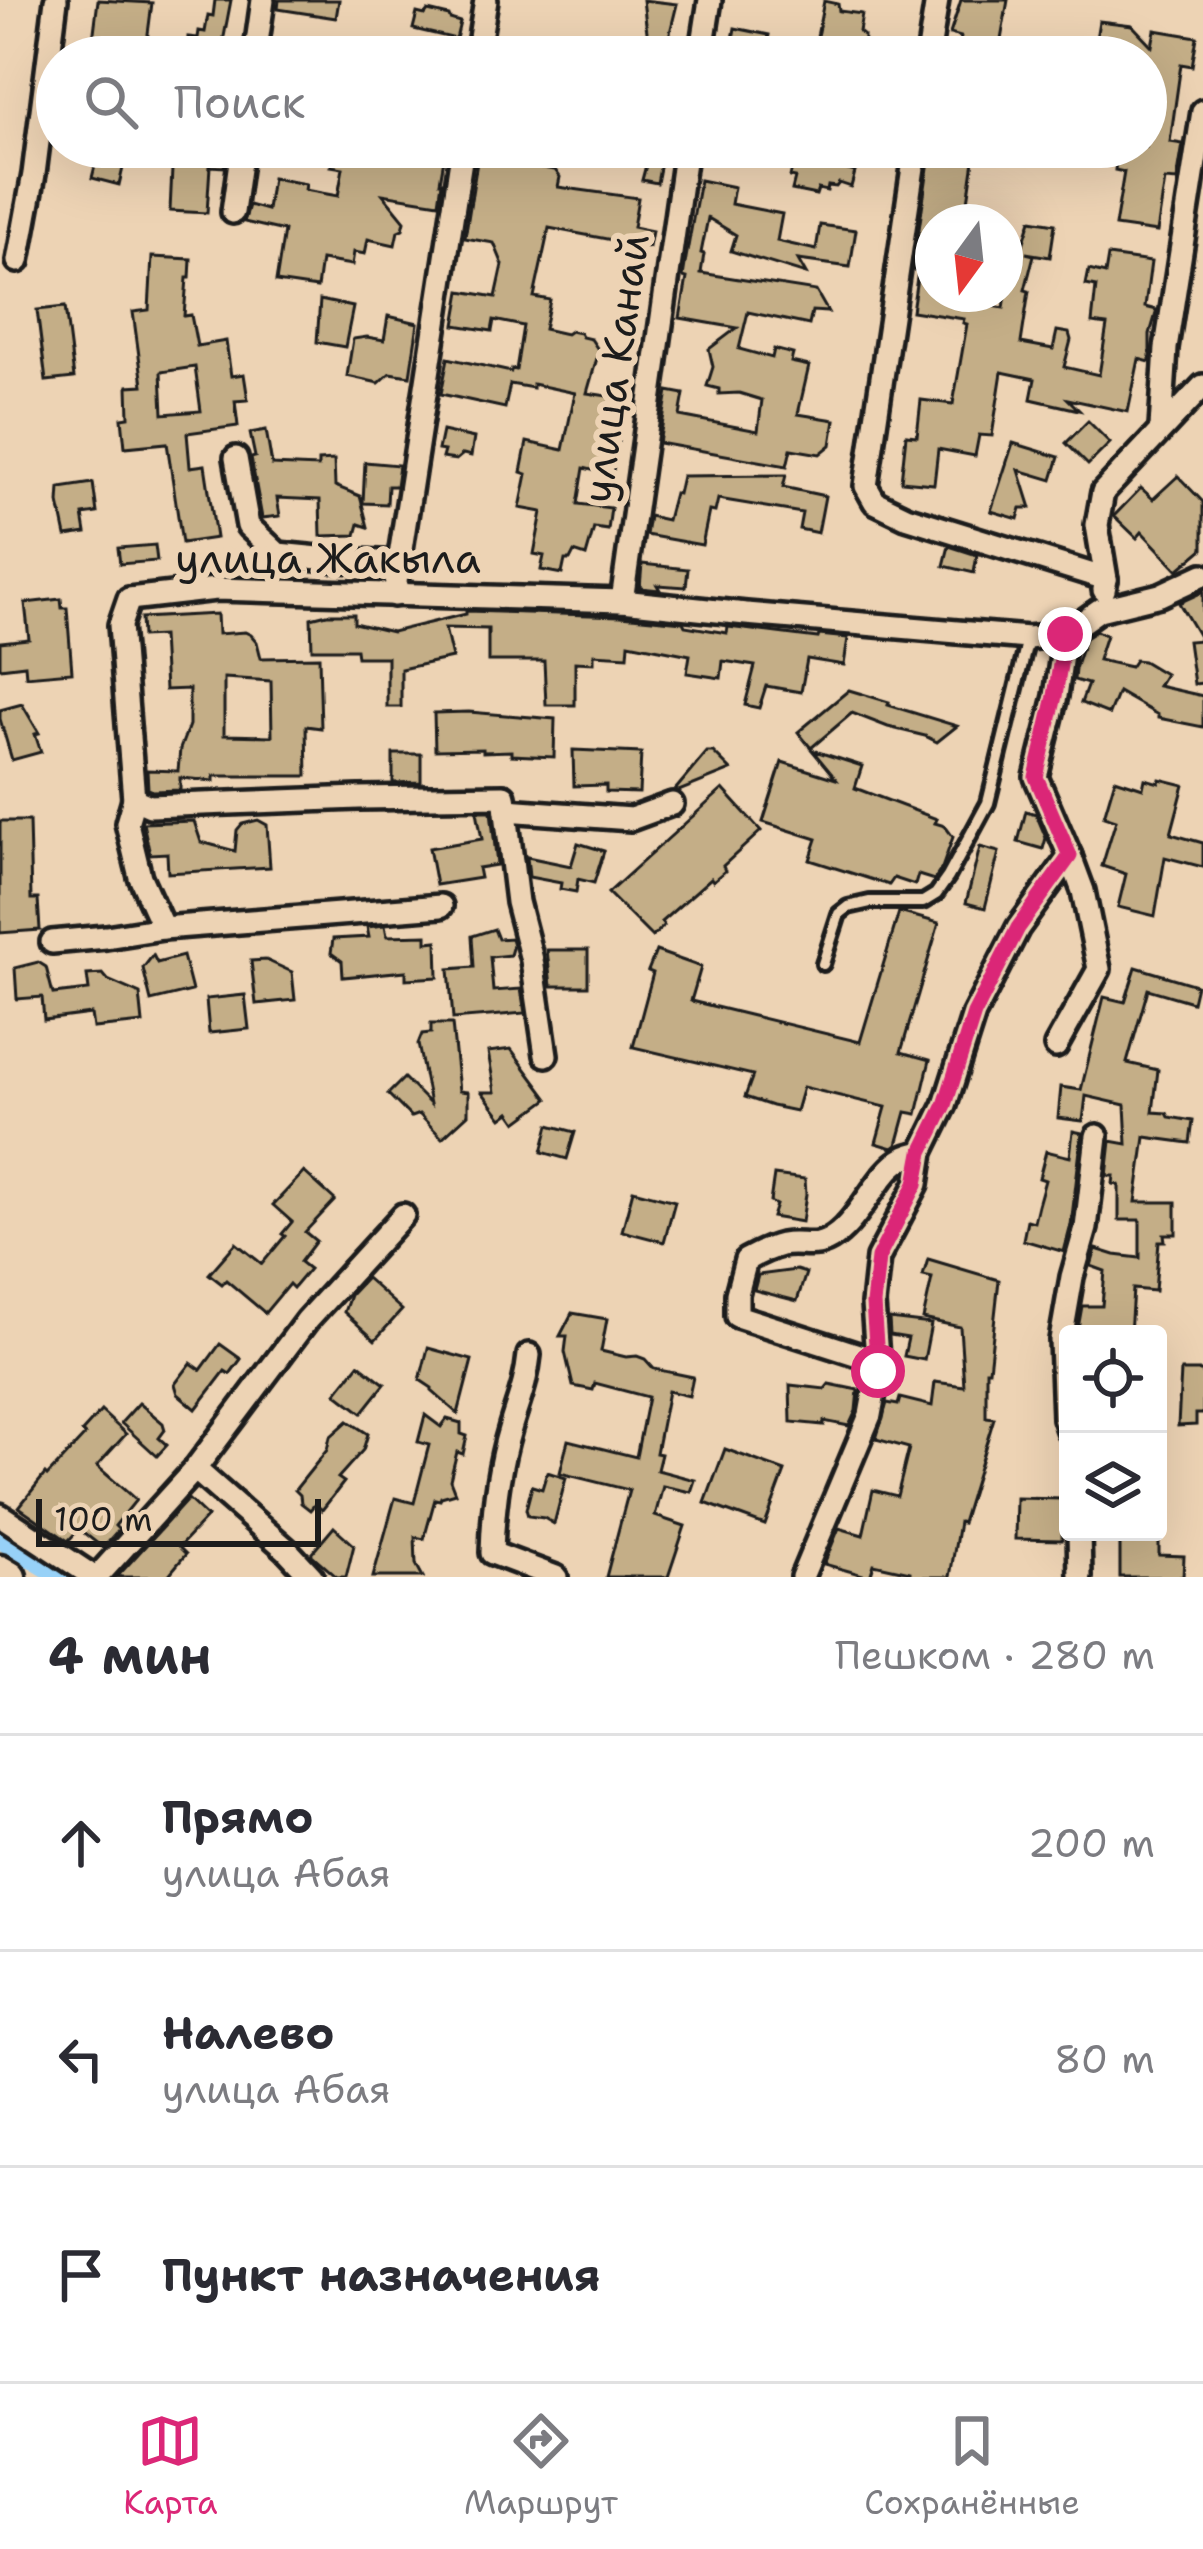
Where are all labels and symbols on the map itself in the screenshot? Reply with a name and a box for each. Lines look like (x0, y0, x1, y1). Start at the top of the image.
north arrow (915, 204, 1023, 312)
street label: улица Канай (568, 230, 662, 506)
street label: улица Жакыла (175, 530, 481, 586)
route end (1038, 607, 1092, 661)
route start (851, 1344, 905, 1398)
scale bar (36, 1493, 321, 1546)

